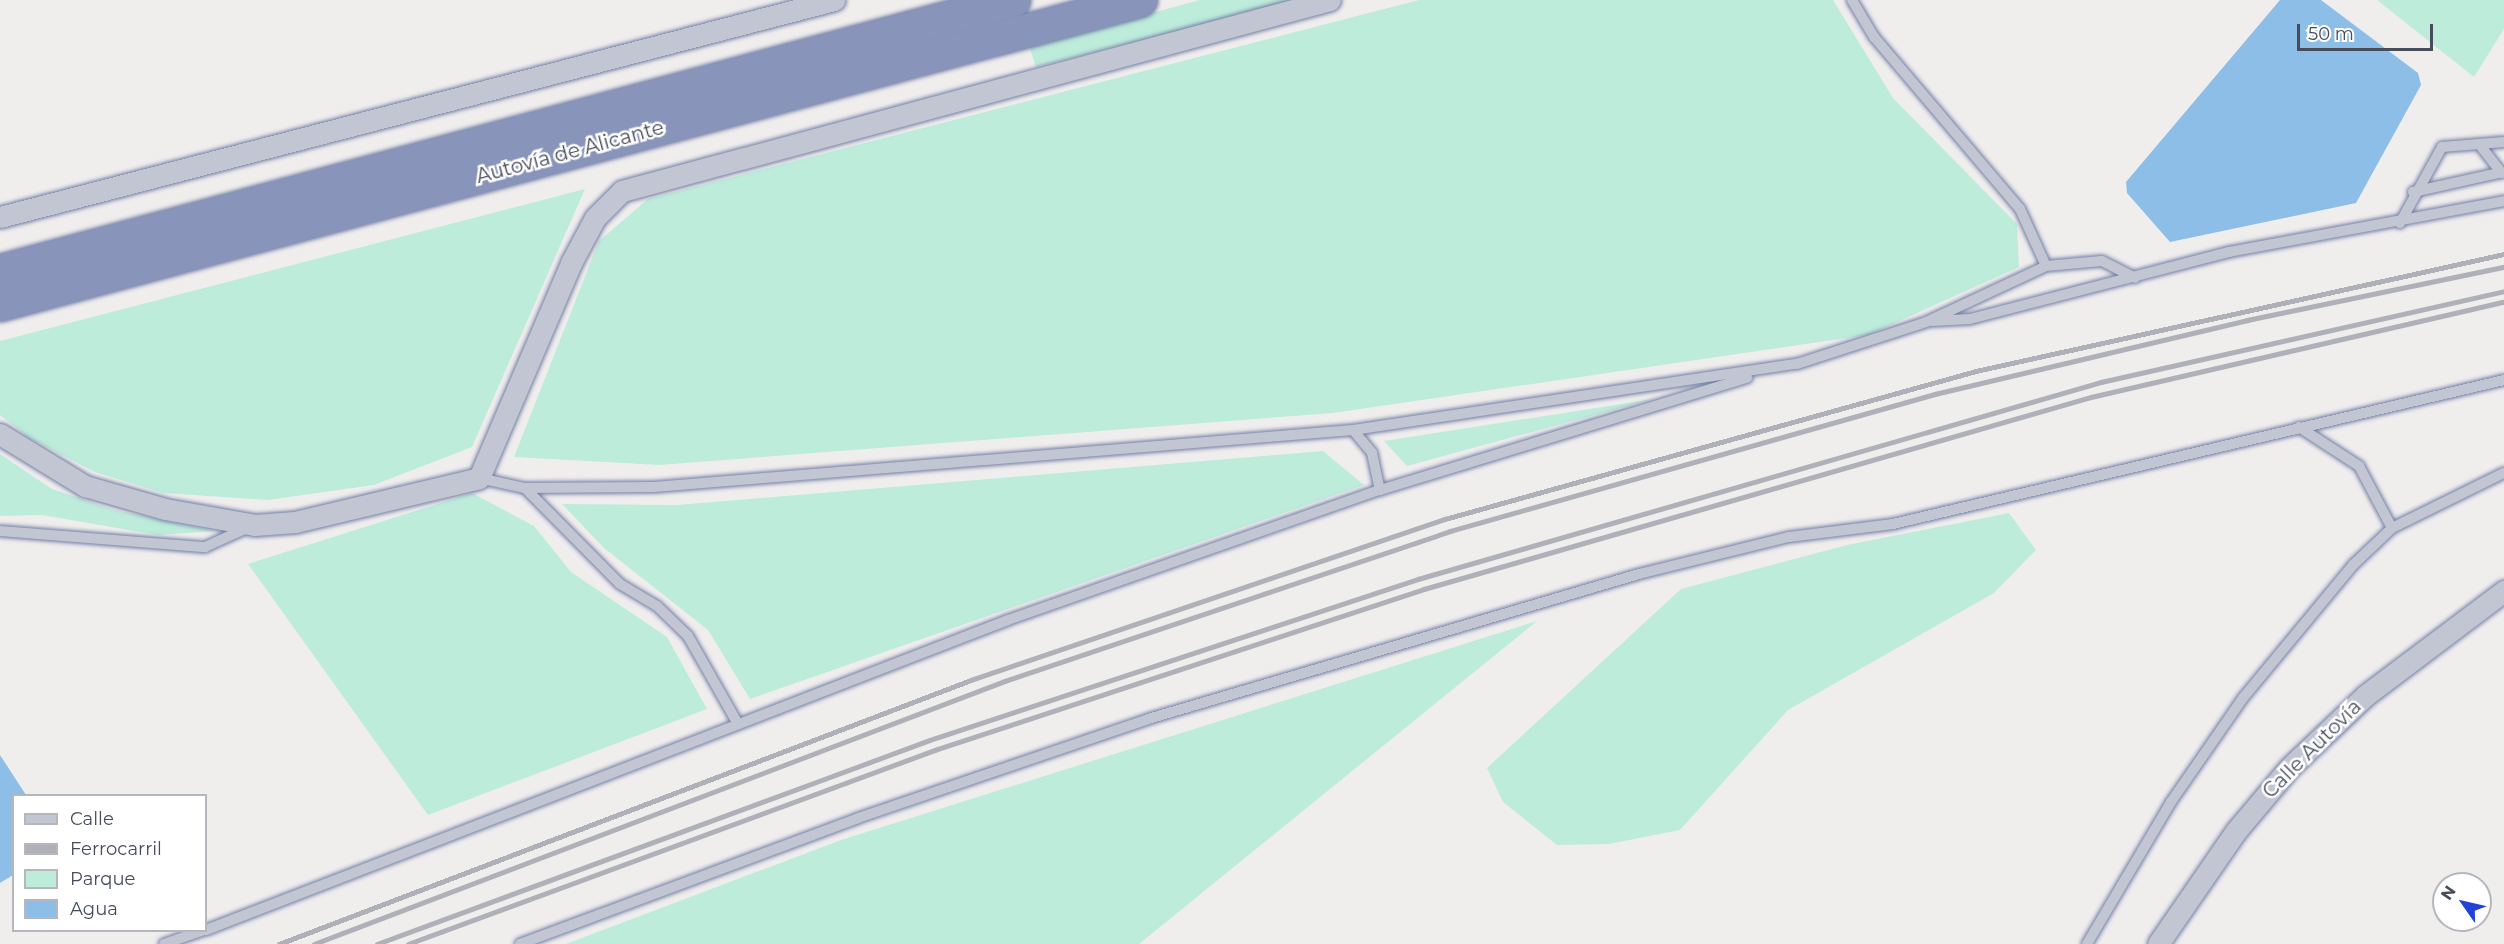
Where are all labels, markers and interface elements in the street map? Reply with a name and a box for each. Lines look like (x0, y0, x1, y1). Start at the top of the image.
scale bar (2300, 12, 2436, 50)
text: 50 m (2308, 23, 2354, 45)
street label: Autovía de Alicante (474, 115, 666, 189)
street label: Calle Autovía (2258, 695, 2366, 803)
legend (12, 794, 207, 932)
text: Calle (70, 808, 114, 830)
text: Ferrocarril (70, 838, 162, 860)
text: Parque (70, 868, 135, 890)
north arrow (2432, 872, 2492, 932)
text: N (2437, 882, 2460, 903)
text: Agua (70, 898, 118, 920)

